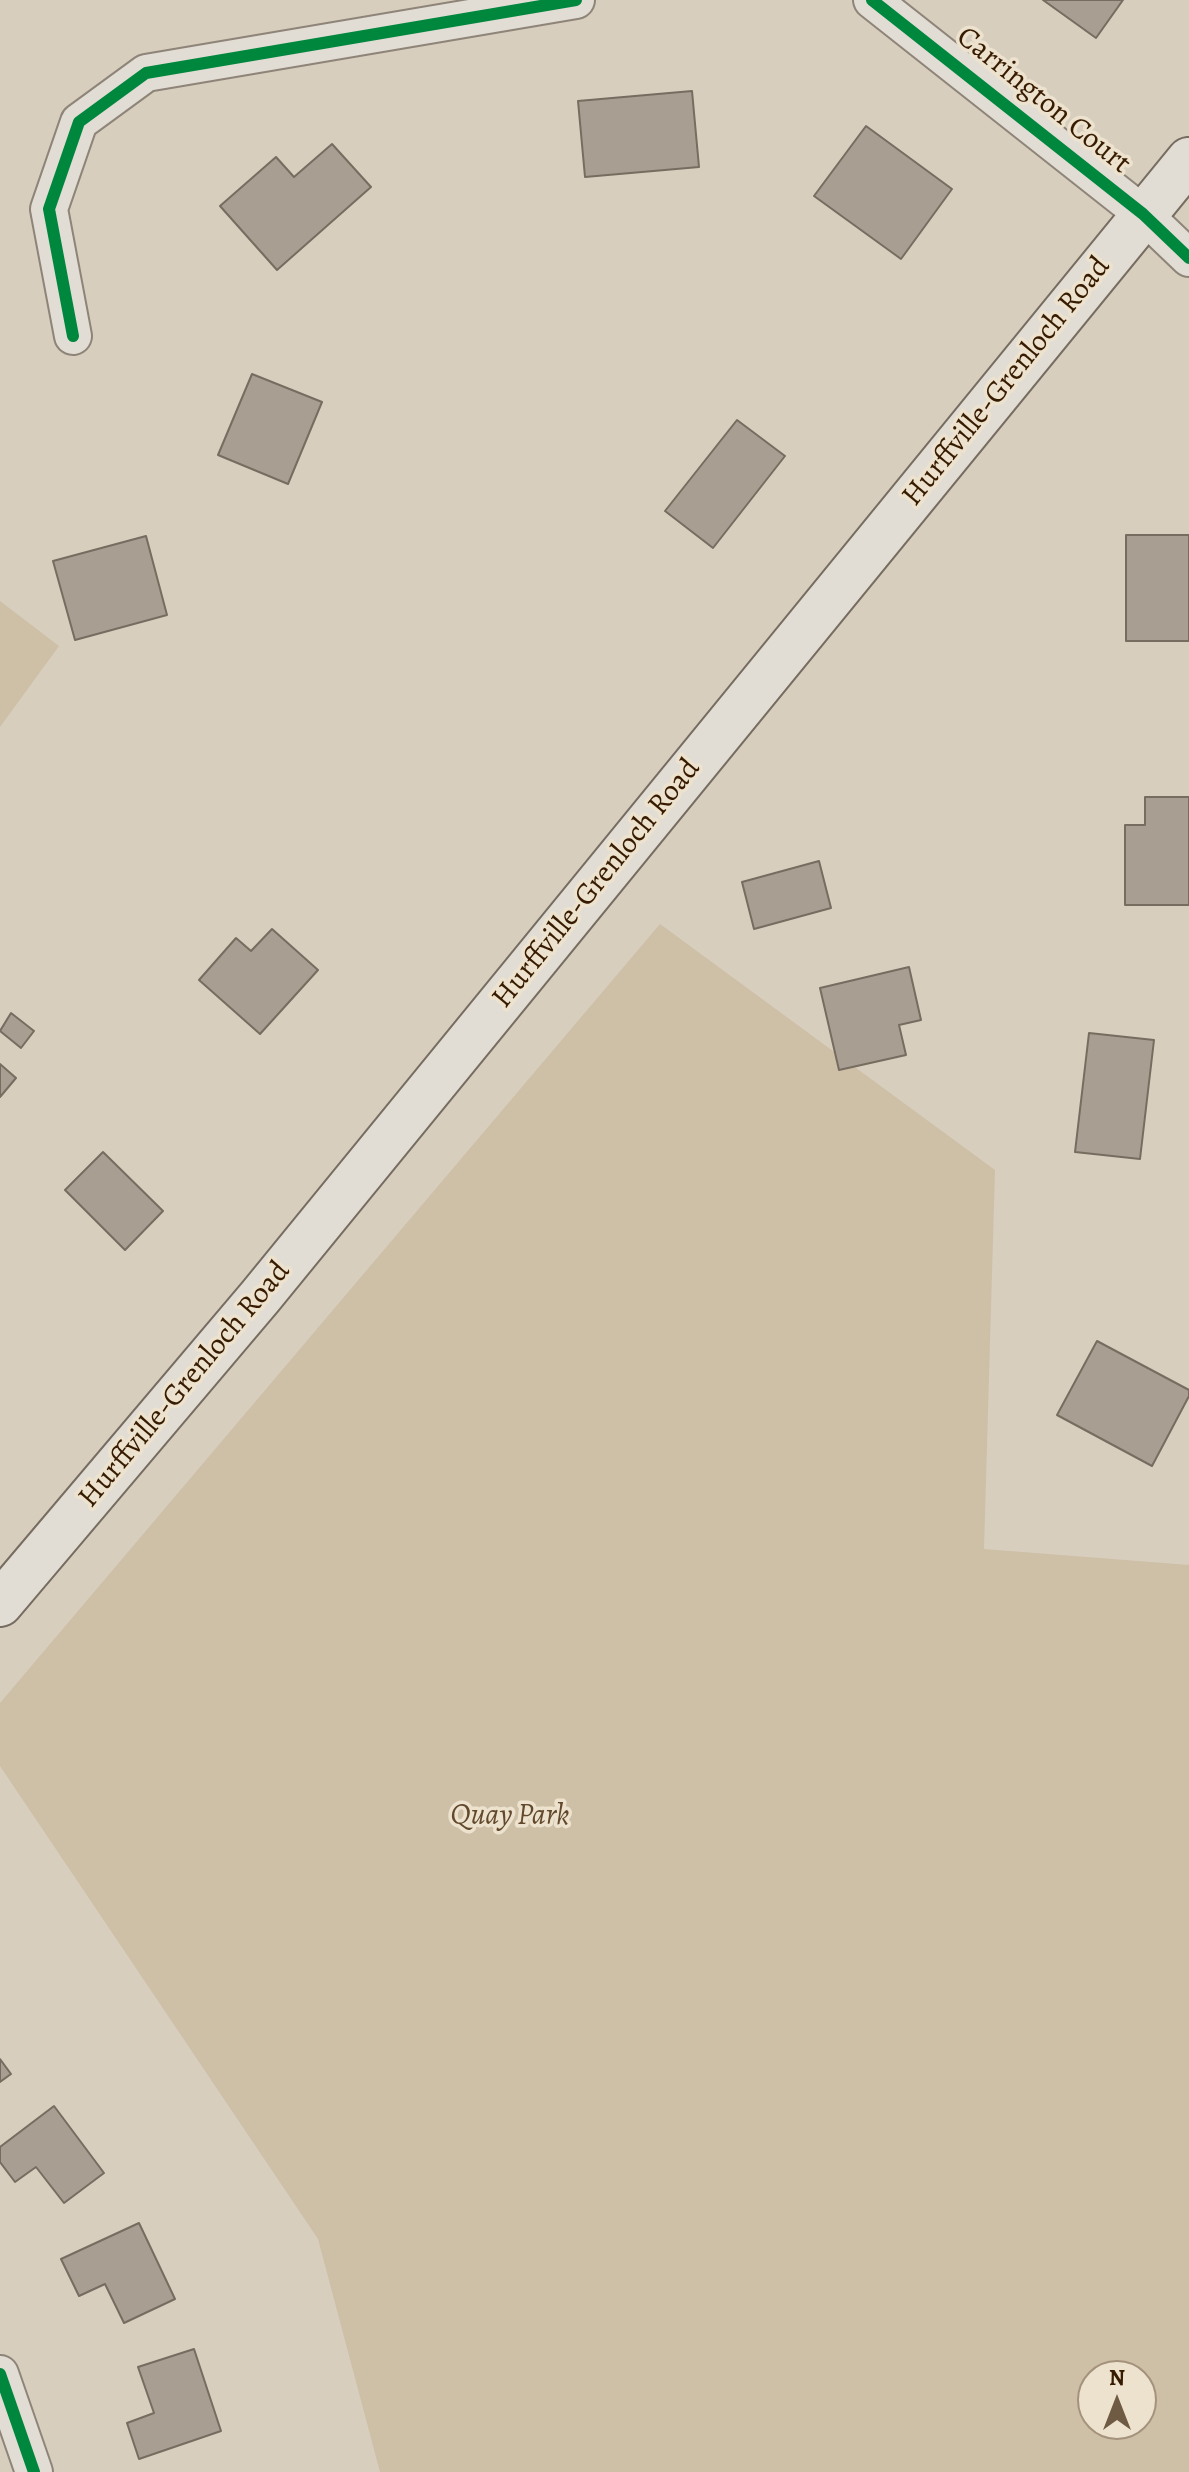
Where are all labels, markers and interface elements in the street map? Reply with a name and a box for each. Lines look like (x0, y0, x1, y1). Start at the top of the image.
street label: Carrington Court (949, 20, 1137, 182)
street label: Hurffville-Grenloch Road (895, 250, 1119, 514)
street label: Hurffville-Grenloch Road (485, 752, 709, 1016)
street label: Hurffville-Grenloch Road (71, 1255, 299, 1515)
park label: Quay Park (451, 1799, 569, 1835)
north arrow (1077, 2360, 1157, 2440)
text: N (1109, 2363, 1125, 2393)

